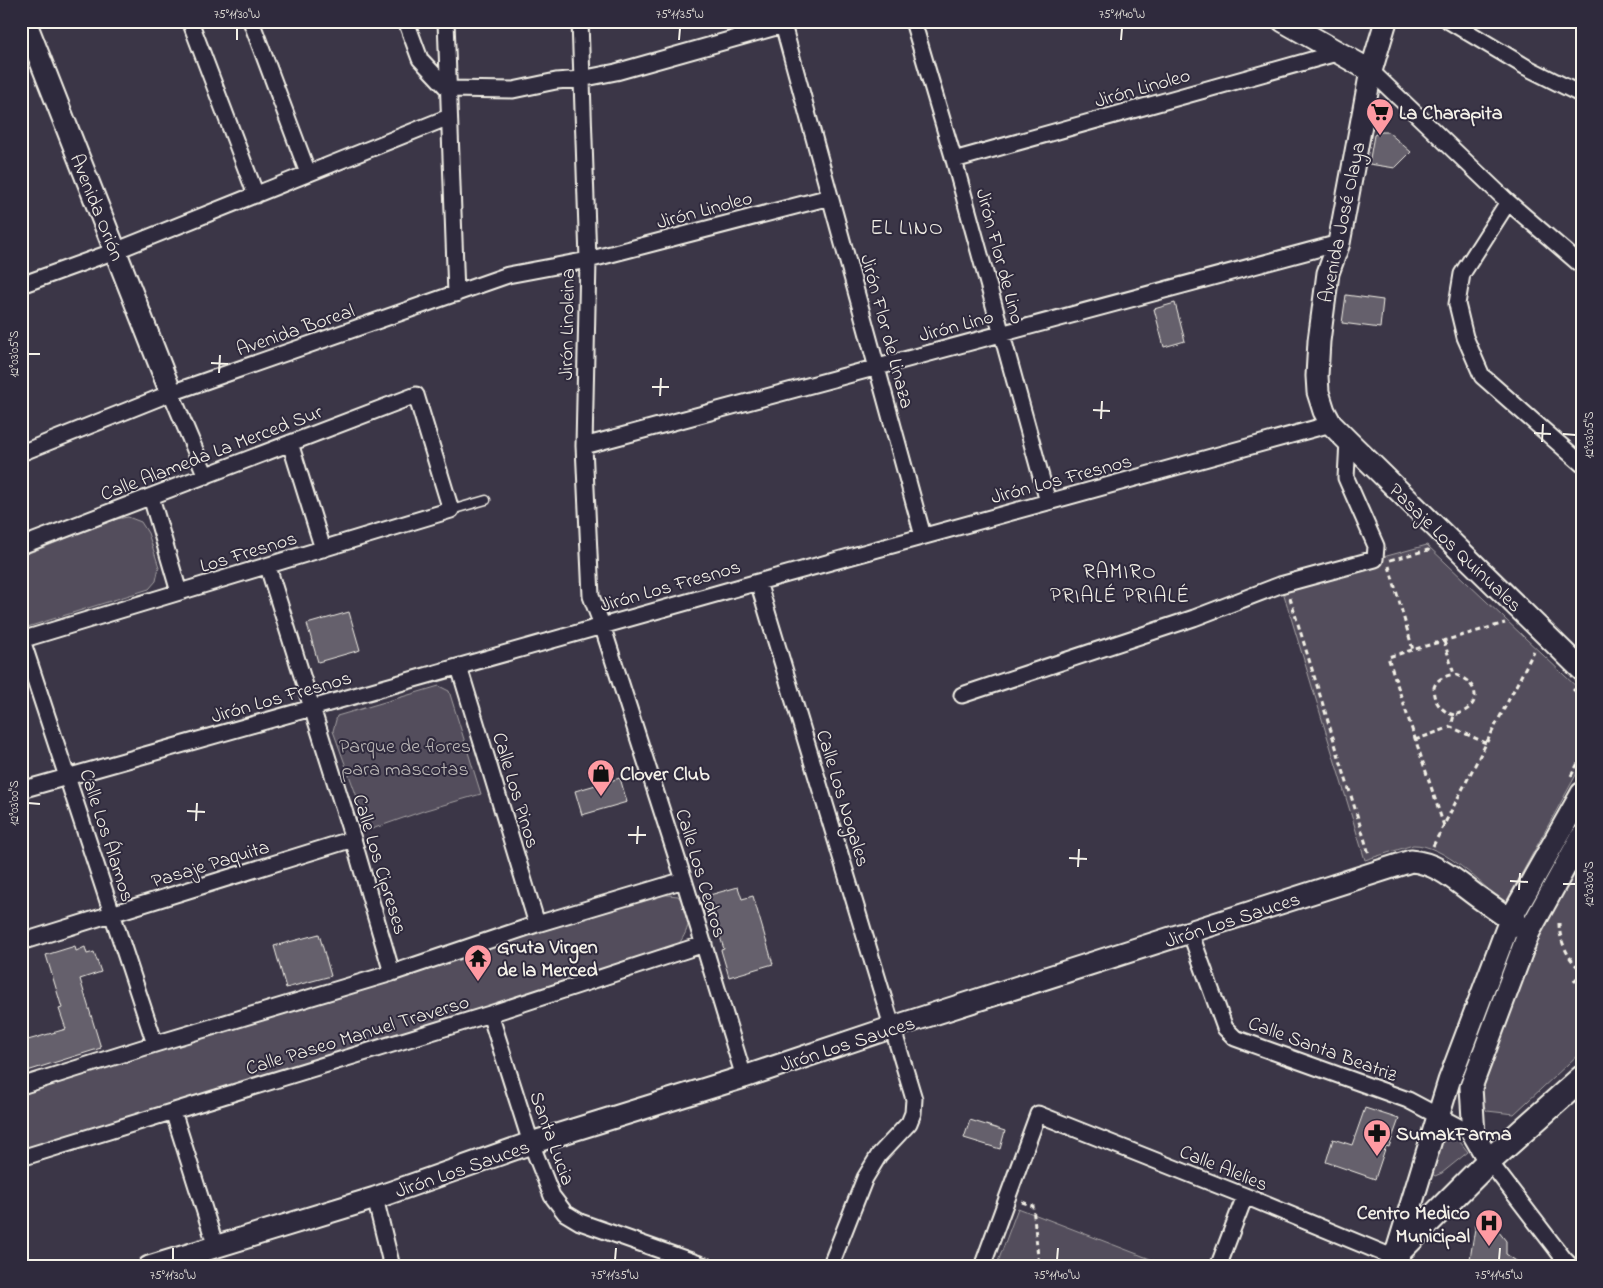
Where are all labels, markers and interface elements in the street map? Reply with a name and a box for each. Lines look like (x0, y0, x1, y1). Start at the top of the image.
text: 75°11'30"W (214, 6, 260, 24)
text: 75°11'35"W (656, 6, 704, 24)
text: 75°11'40"W (1099, 6, 1145, 24)
street label: Jirón Linoleo (1091, 62, 1194, 117)
supermarket icon: La Charapita (1365, 97, 1395, 136)
place label: La Charapita (1399, 100, 1503, 129)
street label: Avenida José Olaya (1312, 139, 1375, 306)
street label: Avenida Orión (61, 150, 130, 266)
street label: Jirón Linoleo (653, 185, 756, 238)
street label: Jirón Flor de Lino (967, 186, 1031, 328)
district label: EL LINO (870, 214, 944, 244)
street label: Jirón Flor de Linaza (851, 251, 920, 412)
street label: Jirón Linoleina (553, 268, 584, 380)
street label: Avenida Boreal (233, 298, 359, 365)
street label: Jirón Lino (916, 304, 997, 351)
text: 12°03'05"S (6, 330, 24, 377)
street label: Calle Alameda La Merced Sur (97, 398, 328, 510)
text: 12°03'05"S (1581, 411, 1599, 458)
street label: Jirón Los Fresnos (988, 448, 1135, 513)
street label: Pasaje Los Quinuales (1381, 477, 1527, 620)
street label: Los Fresnos (197, 525, 301, 582)
street label: Jirón Los Fresnos (597, 553, 744, 621)
district label: RAMIRO PRIALÉ PRIALÉ (1050, 558, 1190, 612)
street label: Jirón Los Fresnos (208, 664, 355, 732)
street label: Calle Los Nogales (806, 727, 876, 871)
street label: Calle Los Pinos (483, 729, 546, 852)
park label: Parque de flores para mascotas (339, 733, 471, 785)
shop icon: Clover Club (586, 758, 616, 797)
place label: Clover Club (620, 761, 710, 790)
street label: Calle Los Álamos (71, 766, 141, 906)
text: 12°03'00"S (6, 780, 24, 826)
street label: Calle Los Cipreses (343, 791, 414, 938)
street label: Calle Los Cedros (666, 806, 733, 942)
street label: Pasaje Paquita (148, 834, 273, 897)
text: 12°03'00"S (1581, 861, 1599, 907)
street label: Jirón Los Sauces (1161, 886, 1304, 957)
place label: Gruta Virgen de la Merced (497, 934, 598, 986)
temple icon: Gruta Virgen de la Merced (463, 943, 493, 982)
street label: Calle Paseo Manuel Traverso (242, 989, 473, 1084)
street label: Jirón Los Sauces (776, 1010, 919, 1081)
street label: Calle Santa Beatriz (1244, 1010, 1401, 1091)
street label: Santa Lucia (520, 1088, 581, 1190)
pharmacy icon: SumakFarma (1362, 1118, 1392, 1157)
place label: SumakFarma (1396, 1121, 1512, 1150)
street label: Jirón Los Sauces (392, 1134, 534, 1207)
street label: Calle Alelies (1174, 1138, 1272, 1200)
place label: Centro Medico Municipal (1357, 1200, 1470, 1252)
hospital icon: Centro Medico Municipal (1474, 1208, 1504, 1247)
text: 75°11'30"W (150, 1267, 196, 1285)
text: 75°11'35"W (591, 1267, 639, 1285)
text: 75°11'40"W (1034, 1267, 1080, 1285)
text: 75°11'45"W (1475, 1267, 1523, 1285)

